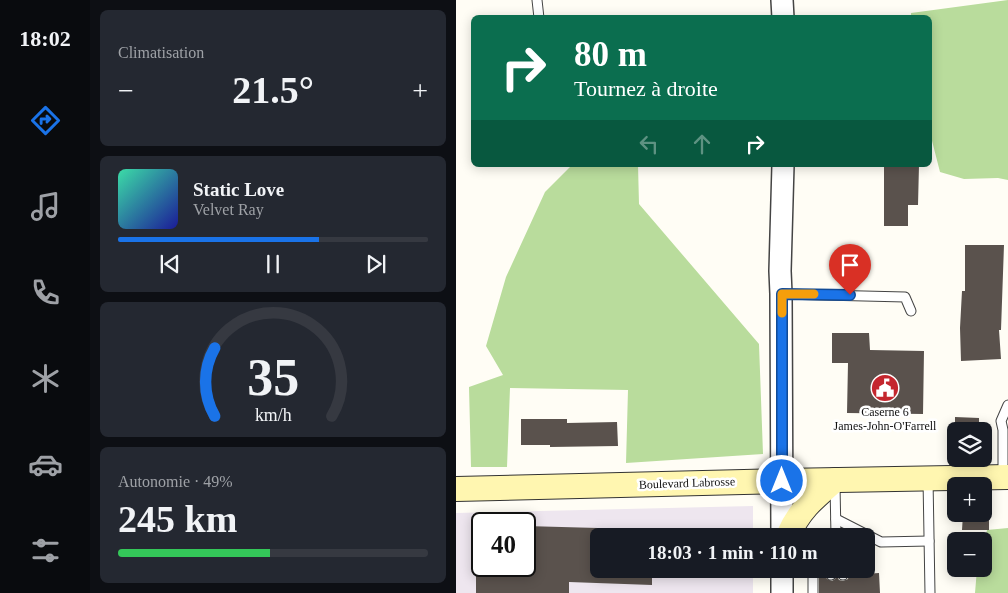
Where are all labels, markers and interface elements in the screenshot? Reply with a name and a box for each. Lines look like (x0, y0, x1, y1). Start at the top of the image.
text: 18:02 (19, 26, 71, 51)
icon: right (491, 35, 556, 100)
text: 80 m (574, 35, 647, 74)
text: Climatisation (118, 44, 204, 61)
text: 21.5° (232, 69, 314, 111)
text: − (118, 75, 134, 106)
text: + (412, 75, 428, 106)
text: Tournez à droite (574, 76, 718, 101)
icon: directions (28, 103, 63, 138)
icon: left (635, 130, 663, 158)
icon: ahead (688, 130, 716, 158)
icon: right (741, 130, 769, 158)
text: Static Love (193, 179, 284, 200)
icon: music (28, 189, 63, 224)
text: Velvet Ray (193, 201, 264, 218)
pin (829, 244, 871, 295)
icon: previous (156, 250, 184, 278)
icon: pause (259, 250, 287, 278)
icon: next (362, 250, 390, 278)
icon: arrive (836, 251, 864, 279)
icon: phone (28, 275, 63, 310)
text: 35 (247, 349, 299, 406)
icon: climate (28, 361, 63, 396)
public building icon: Caserne 6 James-John-O'Farrell (870, 373, 900, 403)
text: km/h (255, 405, 291, 425)
place label: Caserne 6 James-John-O'Farrell (834, 405, 937, 433)
map controls (947, 422, 992, 577)
button: layers (947, 422, 992, 467)
icon: car (28, 447, 63, 482)
position arrow (755, 454, 807, 506)
text: Autonomie · 49% (118, 473, 233, 490)
street label: Boulevard Labrosse (639, 474, 735, 492)
button: + (947, 477, 992, 522)
text: 245 km (118, 498, 237, 540)
speed limit sign: 40 (471, 512, 536, 577)
button: − (947, 532, 992, 577)
icon: filters (28, 533, 63, 568)
text: 18:03 · 1 min · 110 m (648, 542, 817, 563)

